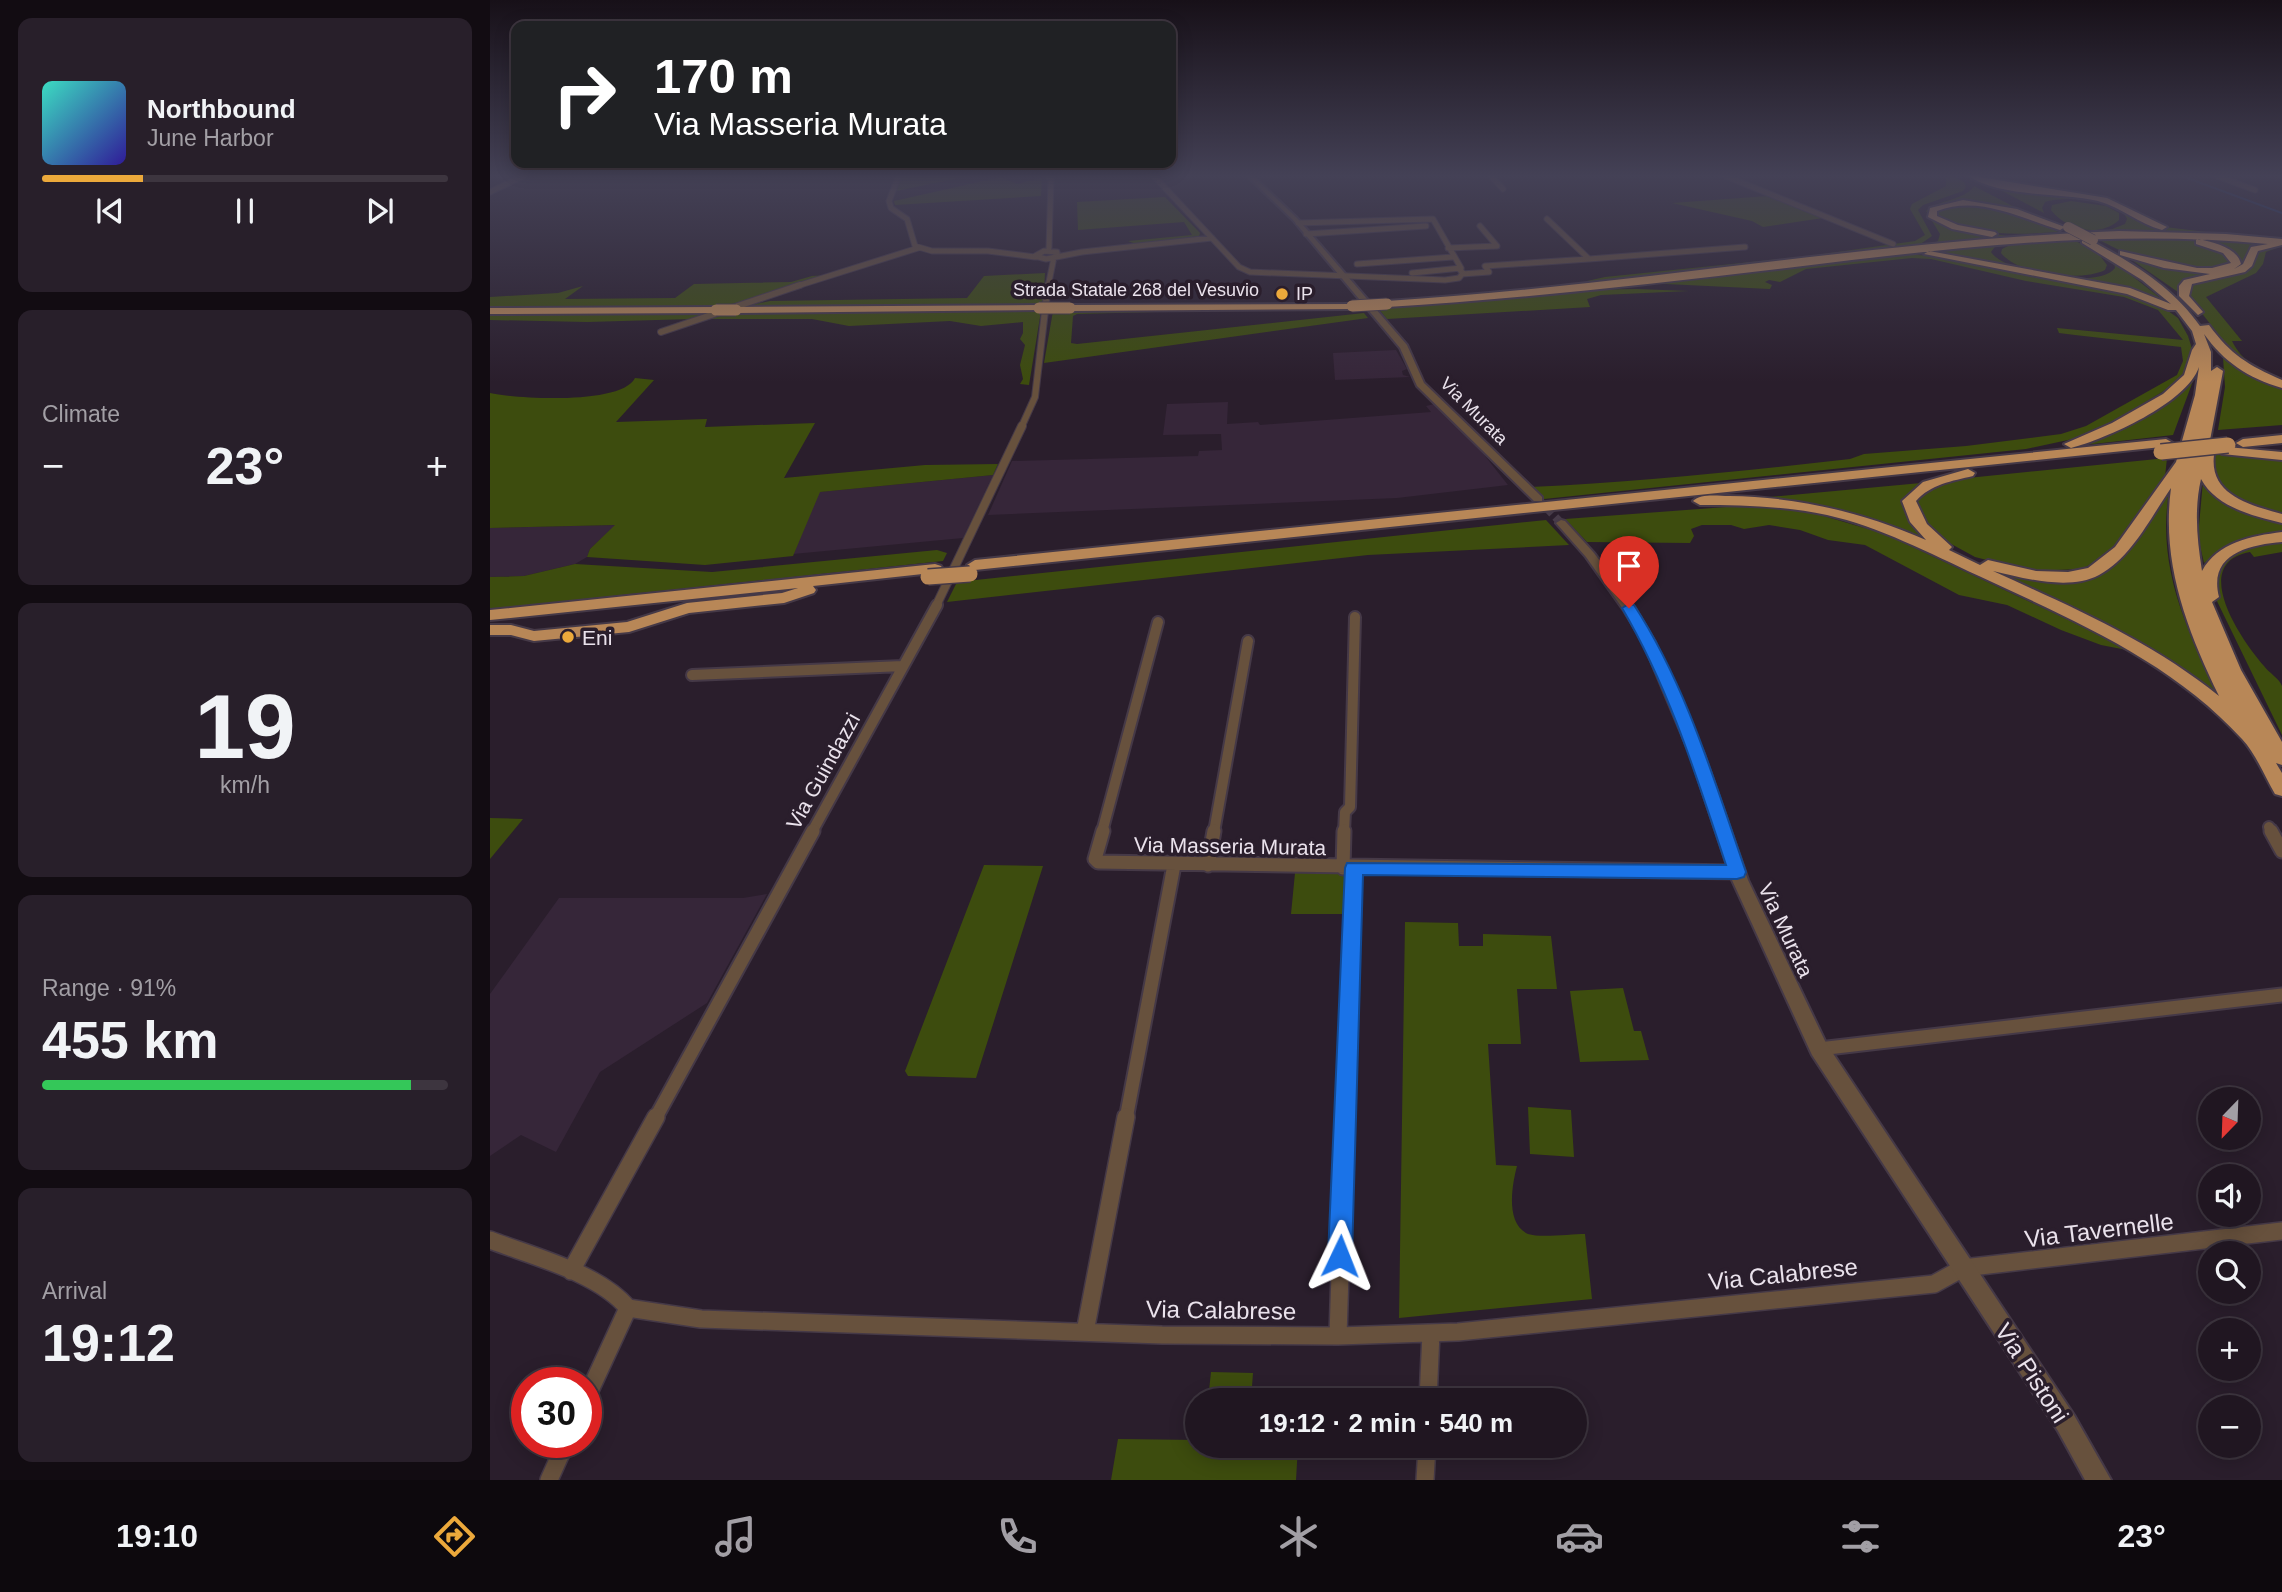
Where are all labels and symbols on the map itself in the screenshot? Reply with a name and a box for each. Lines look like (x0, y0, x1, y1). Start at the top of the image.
street label: Strada Statale 268 del Vesuvio (1013, 280, 1259, 300)
place label: IP (1296, 284, 1313, 304)
marker: IP (1274, 286, 1290, 302)
street label: Via Murata (1436, 373, 1512, 449)
pin (1599, 536, 1659, 608)
place label: Eni (582, 626, 612, 649)
marker: Eni (560, 629, 576, 645)
street label: Via Guindazzi (782, 709, 864, 833)
street label: Via Masseria Murata (1134, 833, 1327, 859)
street label: Via Murata (1754, 879, 1818, 981)
north arrow (2198, 1087, 2261, 1150)
street label: Via Tavernelle (2023, 1207, 2175, 1253)
position arrow (1303, 1219, 1377, 1293)
street label: Via Calabrese (1707, 1253, 1859, 1295)
street label: Via Calabrese (1146, 1295, 1296, 1325)
street label: Via Pistoni (1990, 1318, 2074, 1428)
speed limit sign: 30 (511, 1367, 602, 1458)

